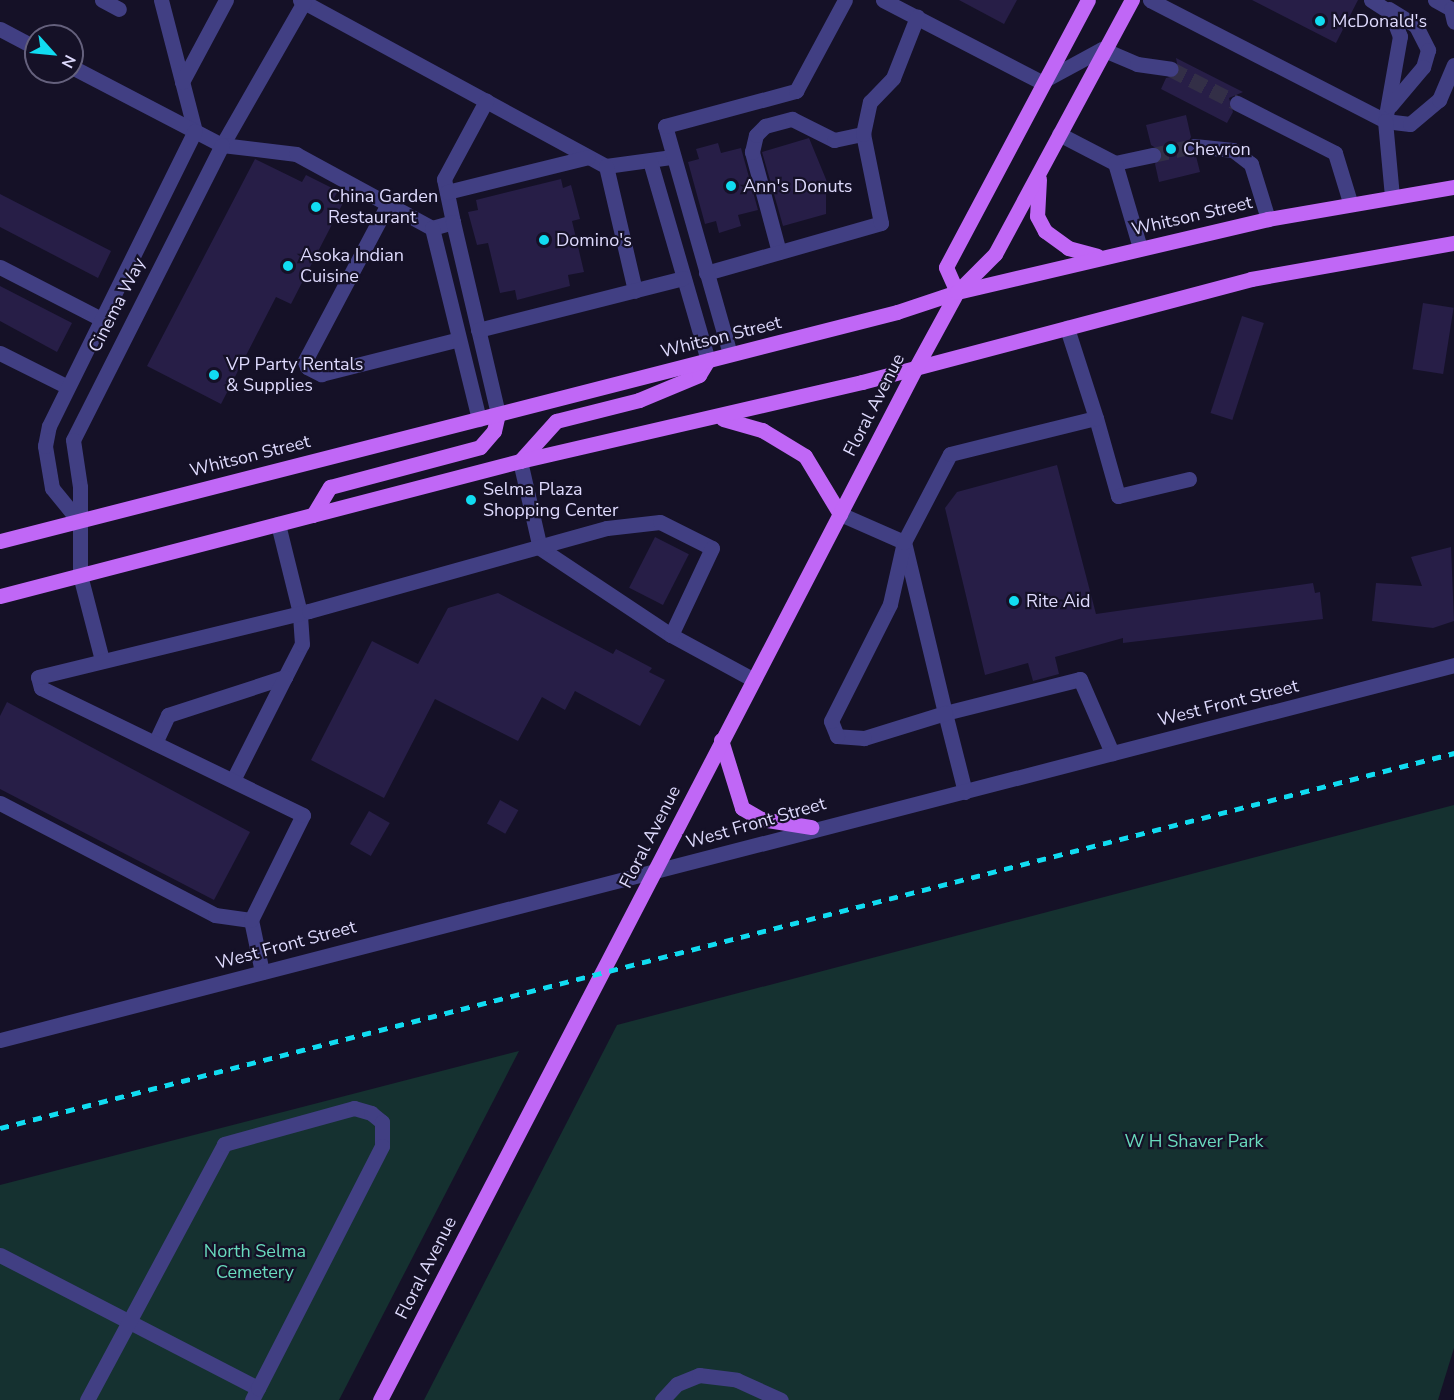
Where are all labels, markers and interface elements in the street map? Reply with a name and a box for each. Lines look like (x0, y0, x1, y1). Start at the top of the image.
place label: McDonald's (1332, 10, 1427, 32)
marker: McDonald's (1313, 14, 1327, 28)
north arrow (24, 24, 84, 84)
text: N (56, 51, 81, 72)
place label: Chevron (1183, 138, 1251, 160)
marker: Chevron (1164, 142, 1178, 156)
place label: Ann's Donuts (743, 175, 852, 197)
marker: Ann's Donuts (724, 179, 738, 193)
place label: China Garden Restaurant (328, 186, 438, 228)
street label: Whitson Street (1130, 192, 1254, 240)
marker: China Garden Restaurant (309, 200, 323, 214)
place label: Domino's (556, 229, 632, 251)
marker: Domino's (537, 233, 551, 247)
place label: Asoka Indian Cuisine (300, 245, 404, 288)
street label: Cinema Way (84, 254, 150, 356)
marker: Asoka Indian Cuisine (281, 259, 295, 273)
street label: Whitson Street (659, 312, 783, 362)
street label: Floral Avenue (839, 350, 909, 460)
place label: VP Party Rentals & Supplies (226, 354, 364, 397)
marker: VP Party Rentals & Supplies (207, 368, 221, 382)
street label: Whitson Street (188, 431, 312, 481)
place label: Selma Plaza Shopping Center (483, 479, 618, 522)
marker: Selma Plaza Shopping Center (464, 493, 478, 507)
place label: Rite Aid (1026, 590, 1090, 612)
marker: Rite Aid (1007, 594, 1021, 608)
street label: West Front Street (1155, 675, 1301, 731)
street label: Floral Avenue (615, 782, 685, 892)
street label: West Front Street (684, 793, 828, 853)
street label: West Front Street (214, 916, 358, 974)
park label: W H Shaver Park (1124, 1130, 1264, 1152)
street label: Floral Avenue (391, 1213, 461, 1323)
park label: North Selma Cemetery (204, 1241, 306, 1284)

